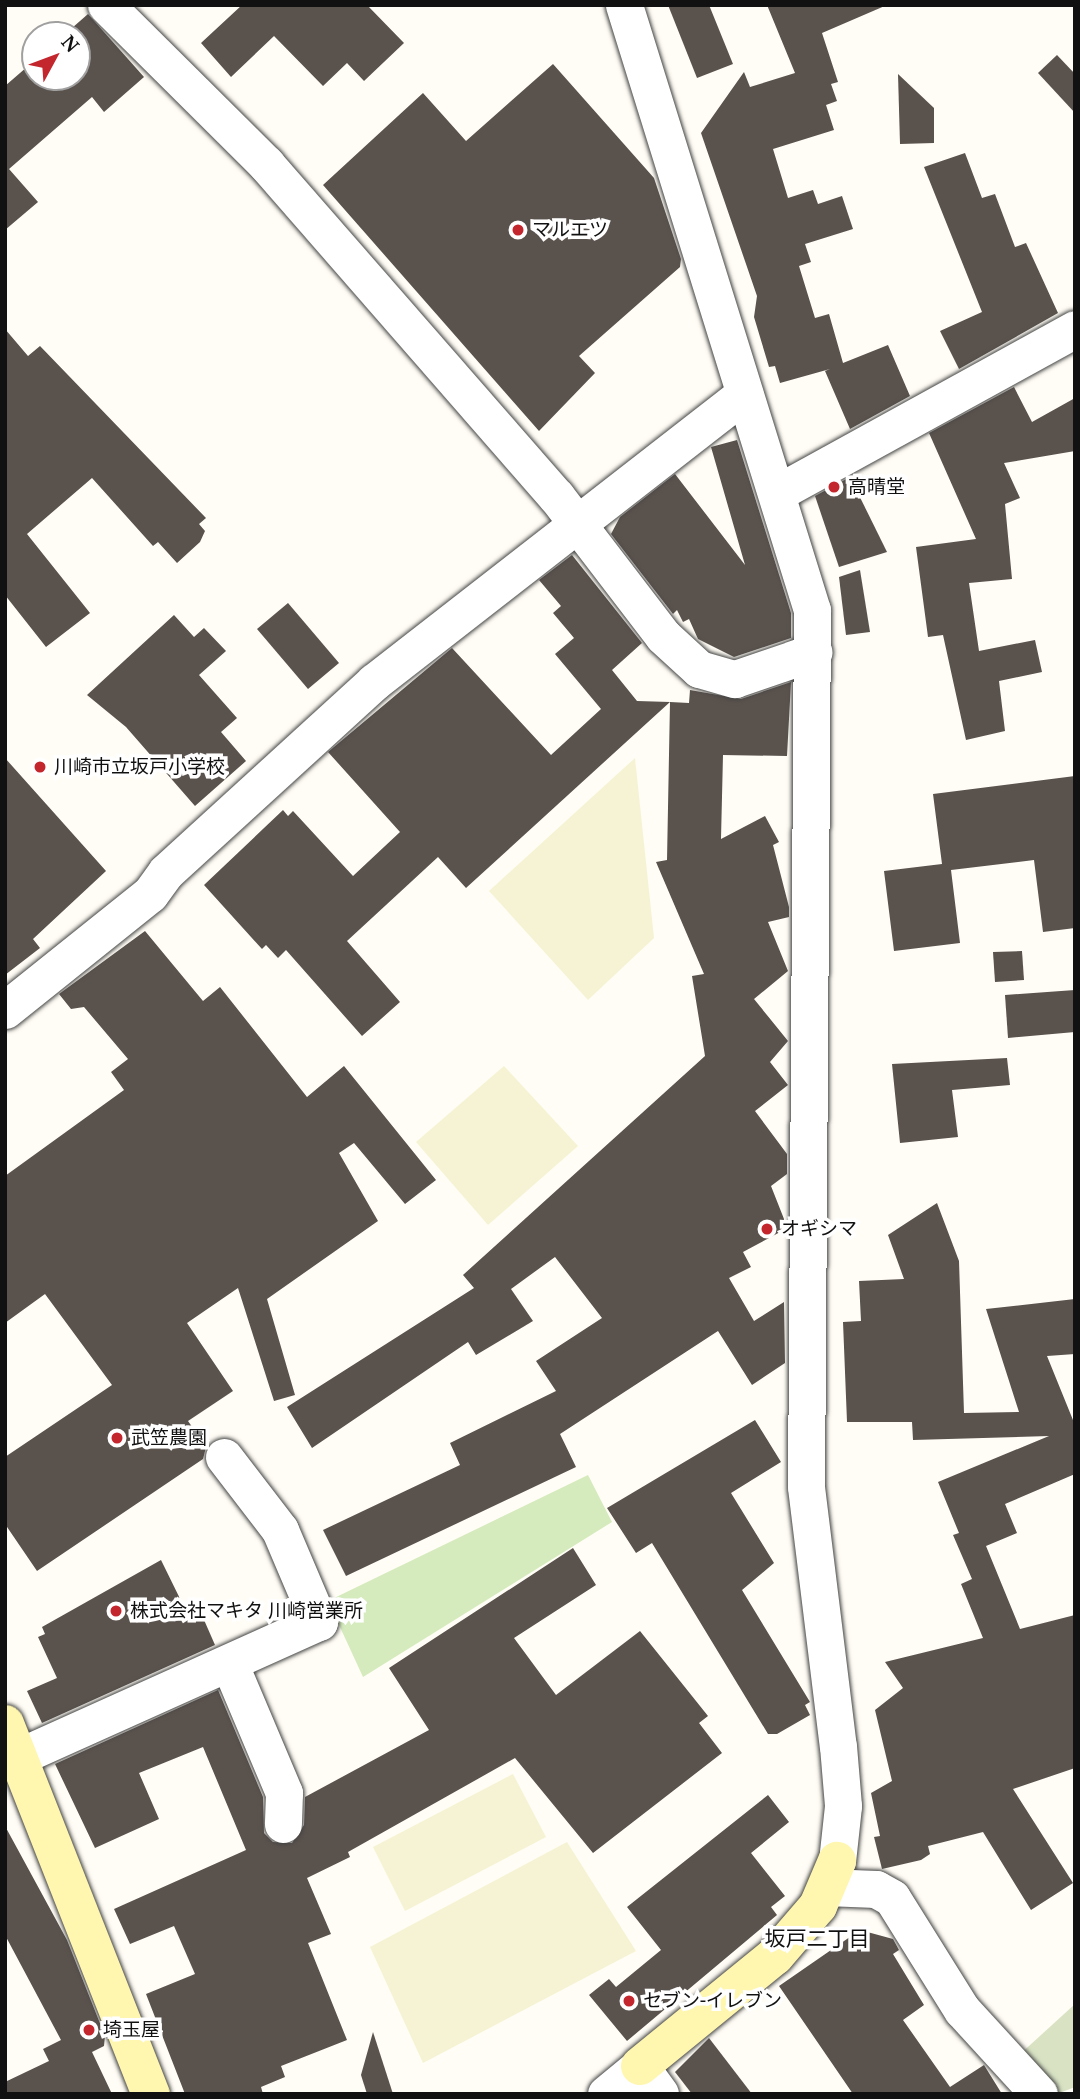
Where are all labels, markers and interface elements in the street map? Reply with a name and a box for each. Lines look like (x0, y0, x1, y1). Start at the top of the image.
north arrow (21, 21, 91, 91)
text: N (56, 29, 85, 58)
place label: マルエツ (532, 219, 608, 241)
marker: マルエツ (510, 222, 526, 238)
place label: 高晴堂 (848, 476, 905, 498)
marker: 高晴堂 (826, 479, 842, 495)
place label: 川崎市立坂戸小学校 (54, 756, 225, 778)
marker: 川崎市立坂戸小学校 (32, 759, 48, 775)
place label: オギシマ (781, 1218, 857, 1240)
marker: オギシマ (759, 1221, 775, 1237)
place label: 武笠農園 (131, 1427, 207, 1449)
marker: 武笠農園 (109, 1430, 125, 1446)
place label: 株式会社マキタ 川崎営業所 (130, 1600, 363, 1622)
marker: 株式会社マキタ 川崎営業所 (108, 1603, 124, 1619)
district label: 坂戸二丁目 (765, 1925, 869, 1951)
place label: セブン-イレブン (643, 1990, 782, 2012)
marker: セブン-イレブン (621, 1993, 637, 2009)
place label: 埼玉屋 (103, 2019, 160, 2041)
marker: 埼玉屋 (81, 2022, 97, 2038)

